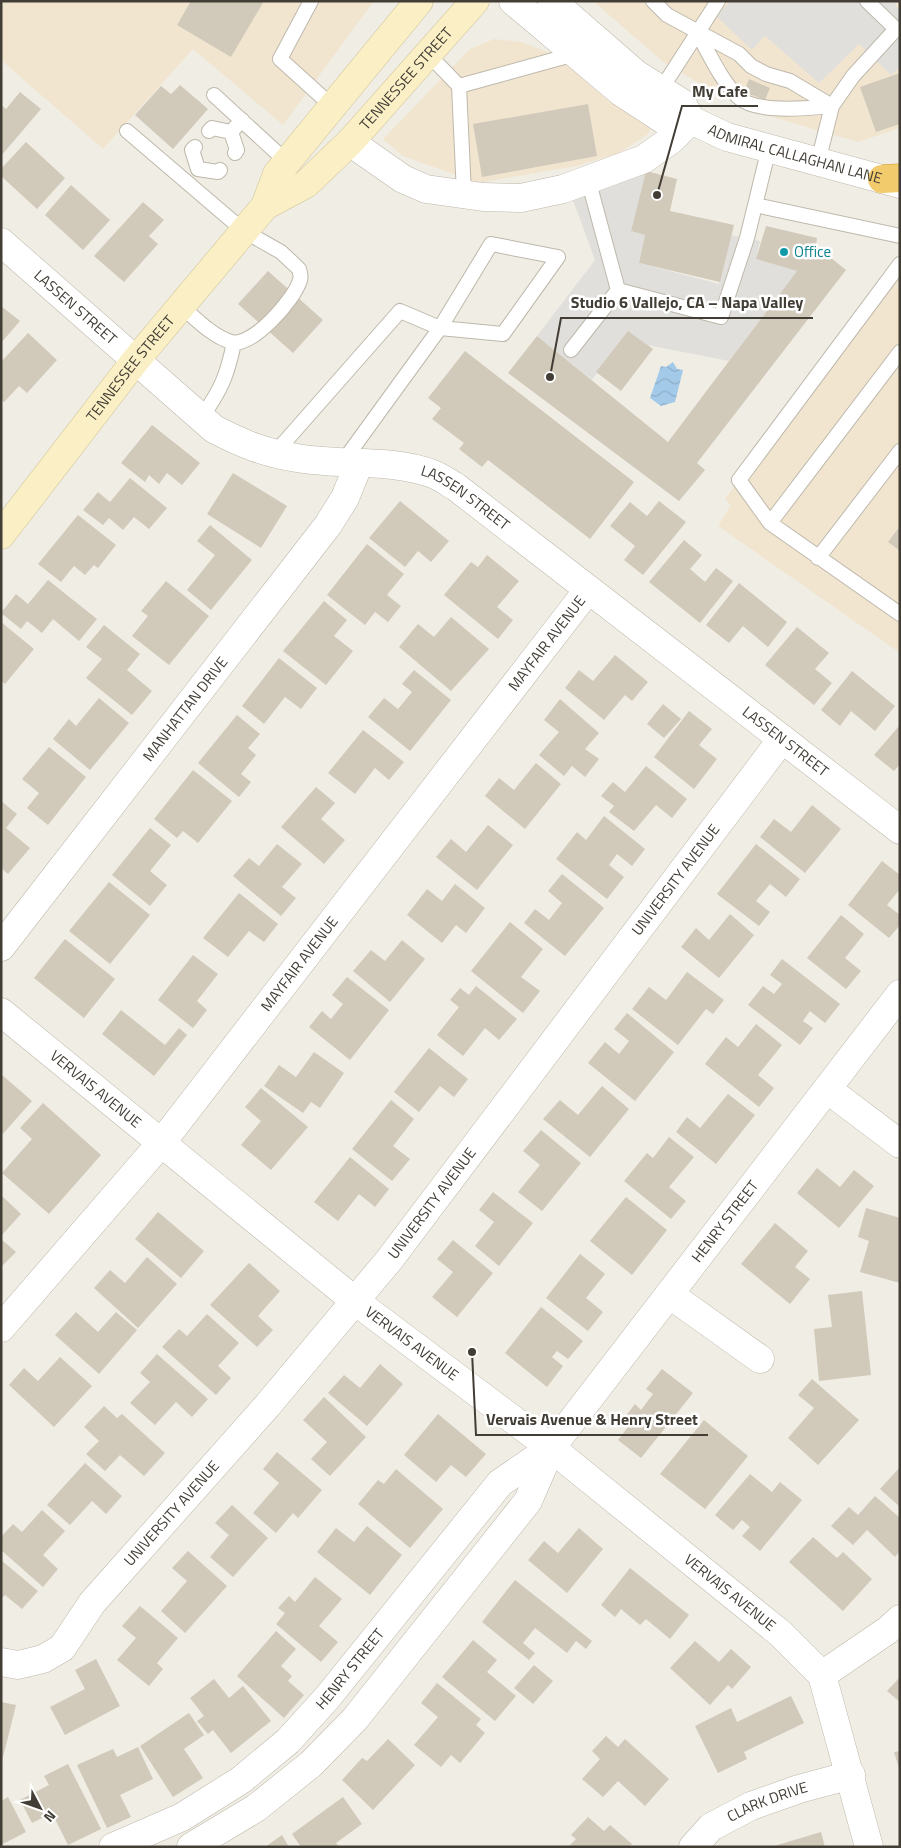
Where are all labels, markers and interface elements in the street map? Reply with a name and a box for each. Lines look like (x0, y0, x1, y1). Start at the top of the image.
street label: TENNESSEE STREET (354, 22, 458, 135)
callout: My Cafe (682, 75, 758, 106)
text: My Cafe (692, 79, 748, 103)
street label: ADMIRAL CALLAGHAN LANE (704, 118, 885, 190)
place label: Office (794, 240, 831, 263)
marker: Office (778, 246, 790, 258)
street label: LASSEN STREET (29, 264, 122, 350)
callout: Studio 6 Vallejo, CA – Napa Valley (561, 287, 813, 318)
text: Studio 6 Vallejo, CA – Napa Valley (571, 290, 803, 314)
street label: TENNESSEE STREET (80, 310, 180, 426)
street label: LASSEN STREET (418, 459, 515, 536)
street label: MAYFAIR AVENUE (502, 590, 591, 696)
street label: MANHATTAN DRIVE (137, 651, 233, 766)
street label: LASSEN STREET (738, 700, 834, 782)
street label: UNIVERSITY AVENUE (626, 819, 725, 940)
street label: MAYFAIR AVENUE (255, 911, 343, 1016)
street label: VERVAIS AVENUE (45, 1044, 147, 1133)
street label: UNIVERSITY AVENUE (382, 1142, 481, 1264)
street label: HENRY STREET (686, 1175, 764, 1267)
street label: VERVAIS AVENUE (360, 1300, 464, 1386)
callout: Vervais Avenue & Henry Street (476, 1404, 708, 1435)
text: Vervais Avenue & Henry Street (486, 1407, 698, 1431)
street label: UNIVERSITY AVENUE (118, 1455, 225, 1571)
street label: VERVAIS AVENUE (679, 1548, 781, 1636)
street label: HENRY STREET (310, 1623, 390, 1715)
street label: CLARK DRIVE (723, 1775, 810, 1828)
north arrow (15, 1783, 65, 1833)
text: N (39, 1806, 61, 1827)

